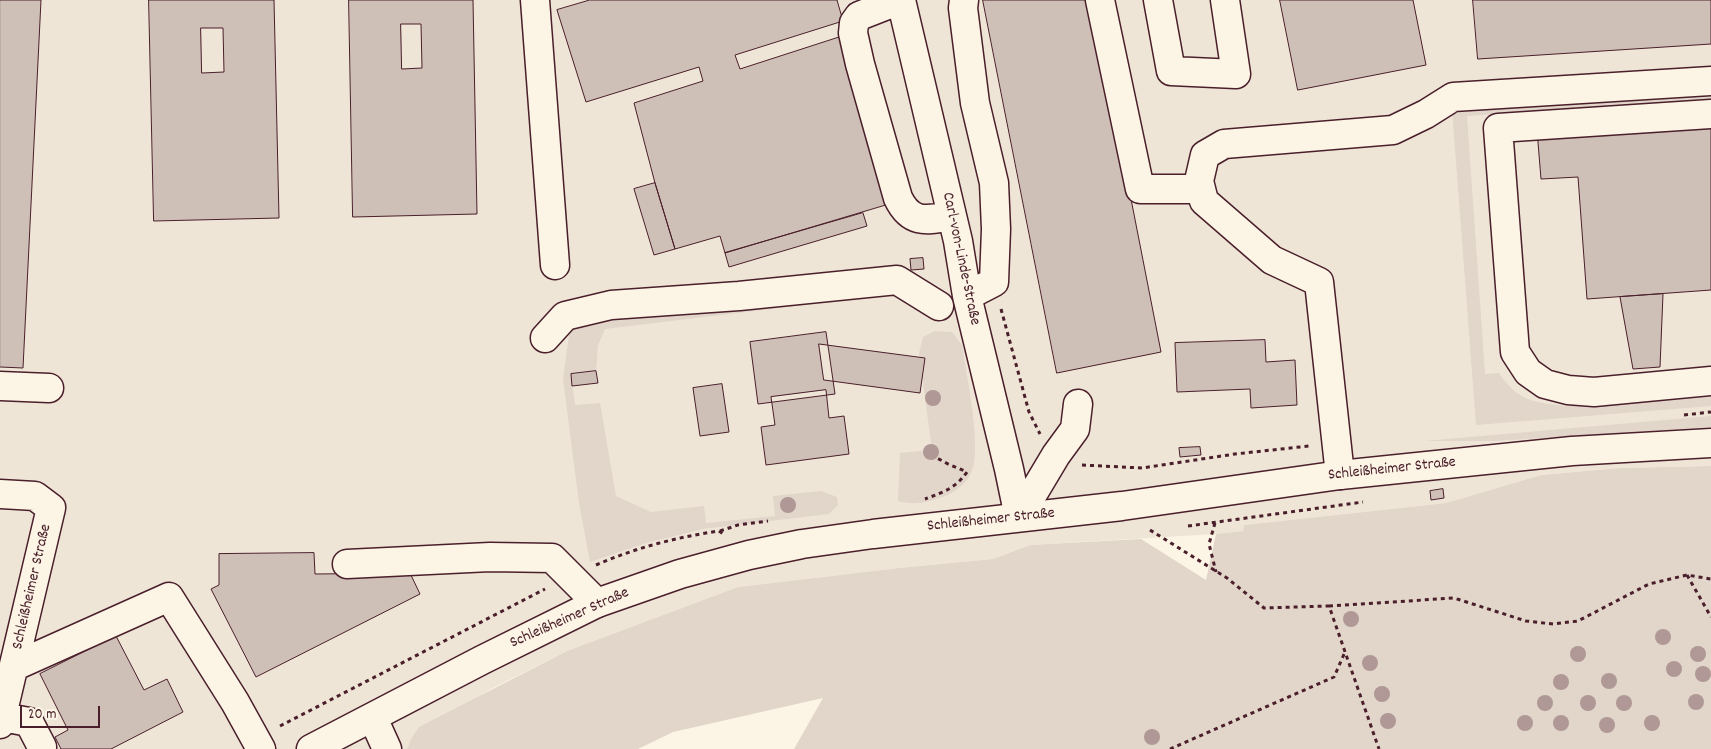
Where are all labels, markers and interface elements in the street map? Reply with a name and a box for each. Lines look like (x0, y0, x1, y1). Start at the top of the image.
street label: Carl-von-Linde-Straße (937, 191, 983, 327)
street label: Schleißheimer Straße (1327, 454, 1457, 486)
street label: Schleißheimer Straße (926, 505, 1056, 537)
street label: Schleißheimer Straße (9, 522, 57, 652)
street label: Schleißheimer Straße (508, 584, 632, 654)
scale bar (22, 696, 102, 728)
text: 20 m (28, 704, 56, 726)

